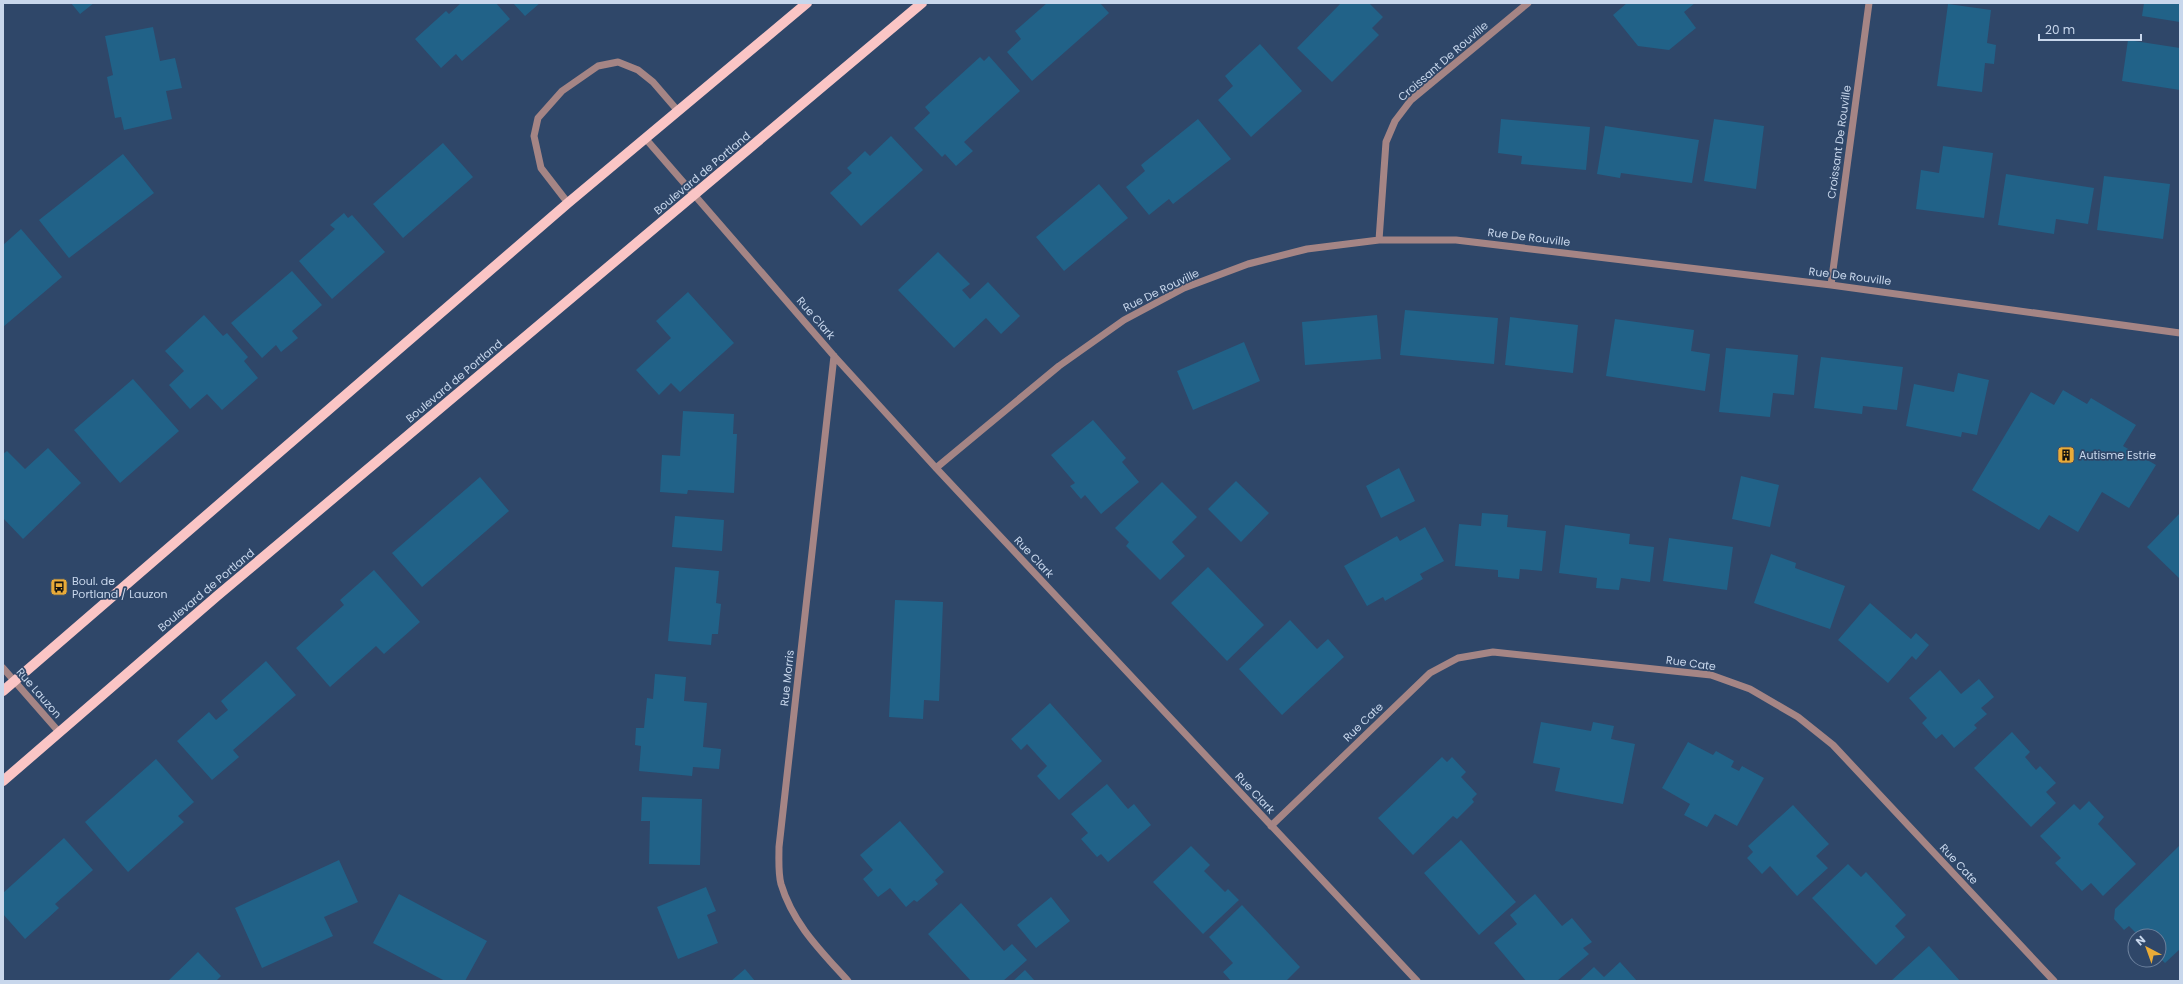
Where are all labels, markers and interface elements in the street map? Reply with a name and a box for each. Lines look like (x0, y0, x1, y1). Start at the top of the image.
scale bar (2039, 16, 2141, 42)
street label: Croissant De Rouville (1394, 17, 1492, 105)
text: 20 m (2045, 21, 2075, 38)
street label: Croissant De Rouville (1823, 84, 1855, 200)
street label: Boulevard de Portland (650, 128, 754, 218)
street label: Rue De Rouville (1487, 224, 1571, 250)
street label: Rue De Rouville (1808, 263, 1892, 289)
street label: Rue De Rouville (1120, 265, 1202, 315)
street label: Rue Clark (793, 293, 839, 343)
street label: Boulevard de Portland (402, 336, 506, 426)
building icon: Autisme Estrie (2056, 445, 2076, 465)
place label: Autisme Estrie (2079, 447, 2156, 463)
street label: Rue Clark (1010, 533, 1058, 582)
street label: Boulevard de Portland (154, 545, 258, 635)
place label: Boul. de Portland / Lauzon (72, 573, 168, 602)
bus stop icon: Boul. de Portland / Lauzon (49, 577, 69, 597)
street label: Rue Morris (776, 649, 798, 707)
street label: Rue Cate (1665, 652, 1717, 674)
street label: Rue Lauzon (13, 664, 65, 722)
street label: Rue Cate (1339, 699, 1387, 745)
street label: Rue Clark (1231, 769, 1279, 818)
street label: Rue Cate (1936, 840, 1982, 888)
north arrow (2127, 928, 2167, 968)
text: N (2132, 932, 2149, 949)

